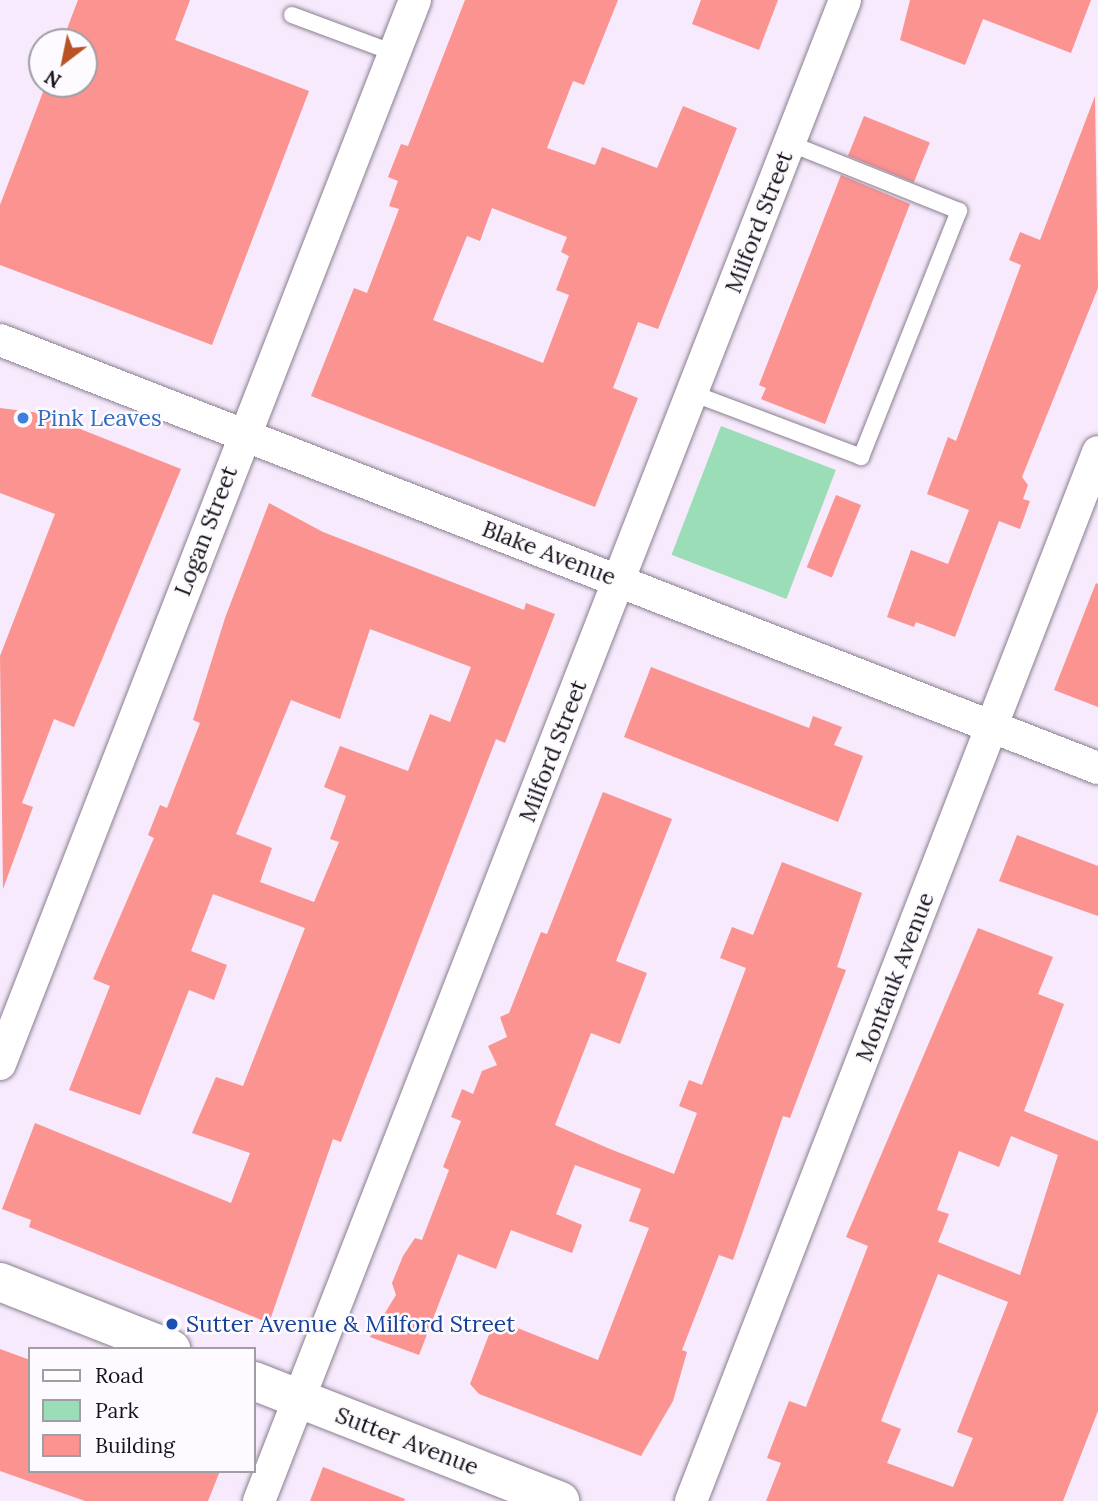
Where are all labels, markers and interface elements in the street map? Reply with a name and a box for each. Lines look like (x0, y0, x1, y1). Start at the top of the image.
north arrow (28, 28, 98, 98)
text: N (40, 65, 66, 93)
street label: Milford Street (719, 147, 799, 297)
place label: Pink Leaves (37, 404, 162, 432)
marker: Pink Leaves (15, 410, 31, 426)
street label: Logan Street (169, 462, 243, 600)
street label: Blake Avenue (478, 515, 620, 591)
street label: Milford Street (513, 676, 593, 826)
street label: Montauk Avenue (850, 889, 940, 1065)
place label: Sutter Avenue & Milford Street (186, 1310, 515, 1338)
marker: Sutter Avenue & Milford Street (164, 1316, 180, 1332)
legend (28, 1347, 256, 1473)
text: Road (95, 1362, 144, 1389)
text: Park (95, 1397, 139, 1424)
street label: Sutter Avenue (331, 1401, 483, 1481)
text: Building (95, 1432, 175, 1459)

